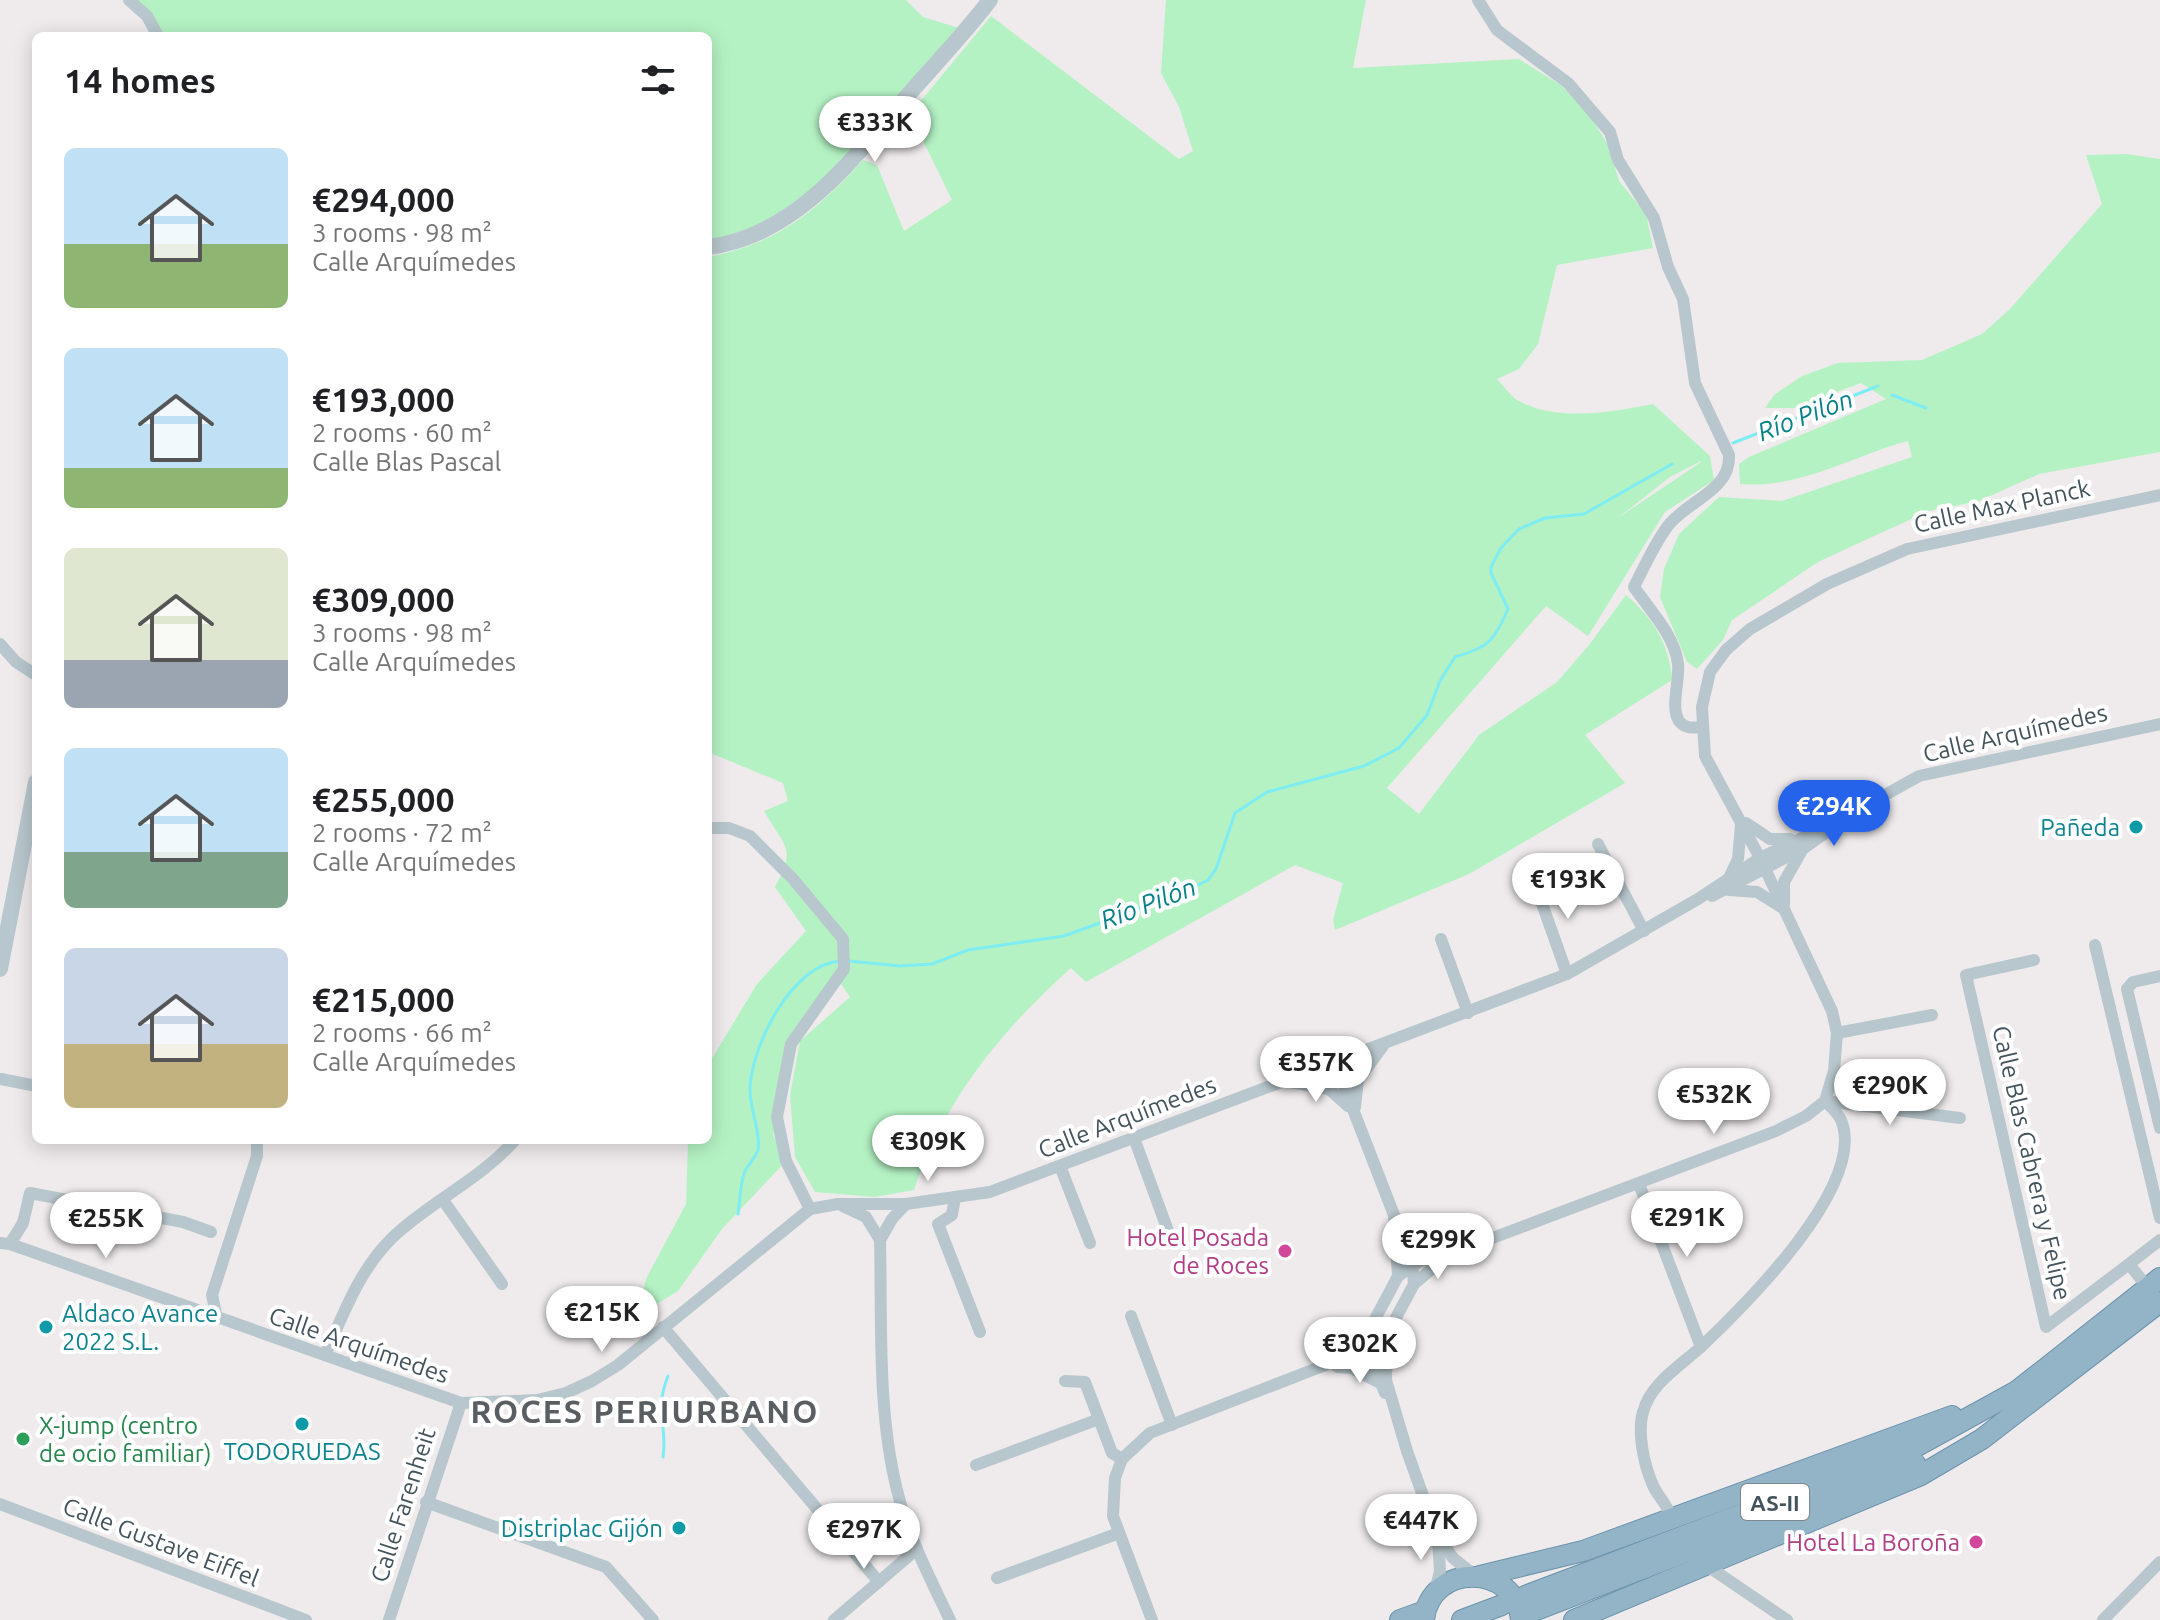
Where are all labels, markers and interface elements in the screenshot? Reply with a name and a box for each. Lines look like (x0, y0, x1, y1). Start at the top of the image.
icon: filters (636, 58, 680, 102)
text: 14 homes (64, 61, 216, 99)
pin: €333K (819, 96, 931, 164)
text: €333K (837, 107, 913, 136)
icon: home (128, 180, 224, 276)
text: €294,000 (312, 180, 455, 218)
text: 3 rooms · 98 m² (312, 218, 492, 247)
text: Calle Arquímedes (312, 247, 516, 276)
icon: home (128, 380, 224, 476)
text: €193,000 (312, 380, 455, 418)
water label: Río Pilón (1753, 384, 1857, 446)
text: 2 rooms · 60 m² (312, 418, 492, 447)
text: Calle Blas Pascal (312, 447, 501, 476)
street label: Calle Max Planck (1912, 474, 2092, 538)
icon: home (128, 580, 224, 676)
text: €309,000 (312, 580, 455, 618)
text: 3 rooms · 98 m² (312, 618, 492, 647)
text: Calle Arquímedes (312, 647, 516, 676)
street label: Calle Arquímedes (1920, 699, 2110, 767)
icon: home (128, 780, 224, 876)
text: €255,000 (312, 780, 455, 818)
pin: €294K (1778, 780, 1890, 848)
text: €294K (1796, 791, 1872, 820)
place label: Pañeda (2040, 814, 2120, 841)
text: 2 rooms · 72 m² (312, 818, 492, 847)
marker: Pañeda (2127, 818, 2145, 836)
text: Calle Arquímedes (312, 847, 516, 876)
pin: €193K (1512, 853, 1624, 921)
text: €193K (1530, 864, 1606, 893)
water label: Río Pilón (1096, 872, 1200, 934)
icon: home (128, 980, 224, 1076)
text: €215,000 (312, 980, 455, 1018)
text: 2 rooms · 66 m² (312, 1018, 492, 1047)
street label: Calle Blas Cabrera y Felipe (1987, 1023, 2077, 1303)
pin: €357K (1260, 1036, 1372, 1104)
text: Calle Arquímedes (312, 1047, 516, 1076)
text: €357K (1278, 1047, 1354, 1076)
pin: €290K (1834, 1059, 1946, 1127)
pin: €532K (1658, 1068, 1770, 1136)
text: €290K (1852, 1070, 1928, 1099)
street label: Calle Arquímedes (1034, 1071, 1220, 1163)
text: €532K (1676, 1079, 1752, 1108)
pin: €309K (872, 1115, 984, 1183)
text: €309K (890, 1126, 966, 1155)
pin: €291K (1631, 1191, 1743, 1259)
pin: €255K (50, 1192, 162, 1260)
text: €291K (1649, 1202, 1725, 1231)
text: €255K (68, 1203, 144, 1232)
pin: €299K (1382, 1213, 1494, 1281)
place label: Hotel Posada de Roces (1127, 1224, 1269, 1279)
text: €299K (1400, 1224, 1476, 1253)
marker: Hotel Posada de Roces (1276, 1242, 1294, 1260)
pin: €215K (546, 1286, 658, 1354)
text: €215K (564, 1297, 640, 1326)
place label: Aldaco Avance 2022 S.L. (62, 1300, 218, 1355)
street label: Calle Arquímedes (266, 1302, 452, 1388)
pin: €302K (1304, 1317, 1416, 1385)
marker: Aldaco Avance 2022 S.L. (37, 1318, 55, 1336)
text: €302K (1322, 1328, 1398, 1357)
district label: ROCES PERIURBANO (471, 1393, 819, 1429)
place label: X-jump (centro de ocio familiar) (39, 1412, 211, 1467)
marker: TODORUEDAS (293, 1415, 311, 1433)
street label: Calle Farenheit (365, 1424, 441, 1586)
marker: X-jump (centro de ocio familiar) (14, 1430, 32, 1448)
place label: TODORUEDAS (223, 1438, 381, 1465)
road number: AS-II (1741, 1484, 1809, 1520)
street label: Calle Gustave Eiffel (59, 1492, 263, 1592)
pin: €447K (1365, 1494, 1477, 1562)
pin: €297K (808, 1503, 920, 1571)
text: €447K (1383, 1505, 1459, 1534)
text: €297K (826, 1514, 902, 1543)
place label: Distriplac Gijón (501, 1515, 663, 1542)
marker: Distriplac Gijón (670, 1519, 688, 1537)
place label: Hotel La Boroña (1786, 1529, 1960, 1556)
marker: Hotel La Boroña (1967, 1533, 1985, 1551)

